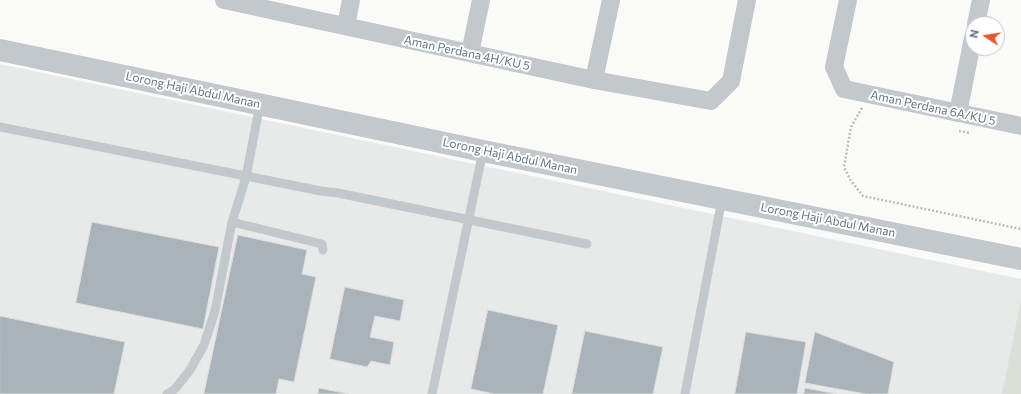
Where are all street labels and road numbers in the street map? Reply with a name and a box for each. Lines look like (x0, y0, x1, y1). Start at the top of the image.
street label: Aman Perdana 4H/KU 5 (403, 33, 531, 73)
street label: Lorong Haji Abdul Manan (124, 69, 262, 111)
street label: Aman Perdana 6A/KU 5 (869, 88, 997, 128)
street label: Lorong Haji Abdul Manan (441, 135, 579, 177)
street label: Lorong Haji Abdul Manan (759, 200, 897, 240)

